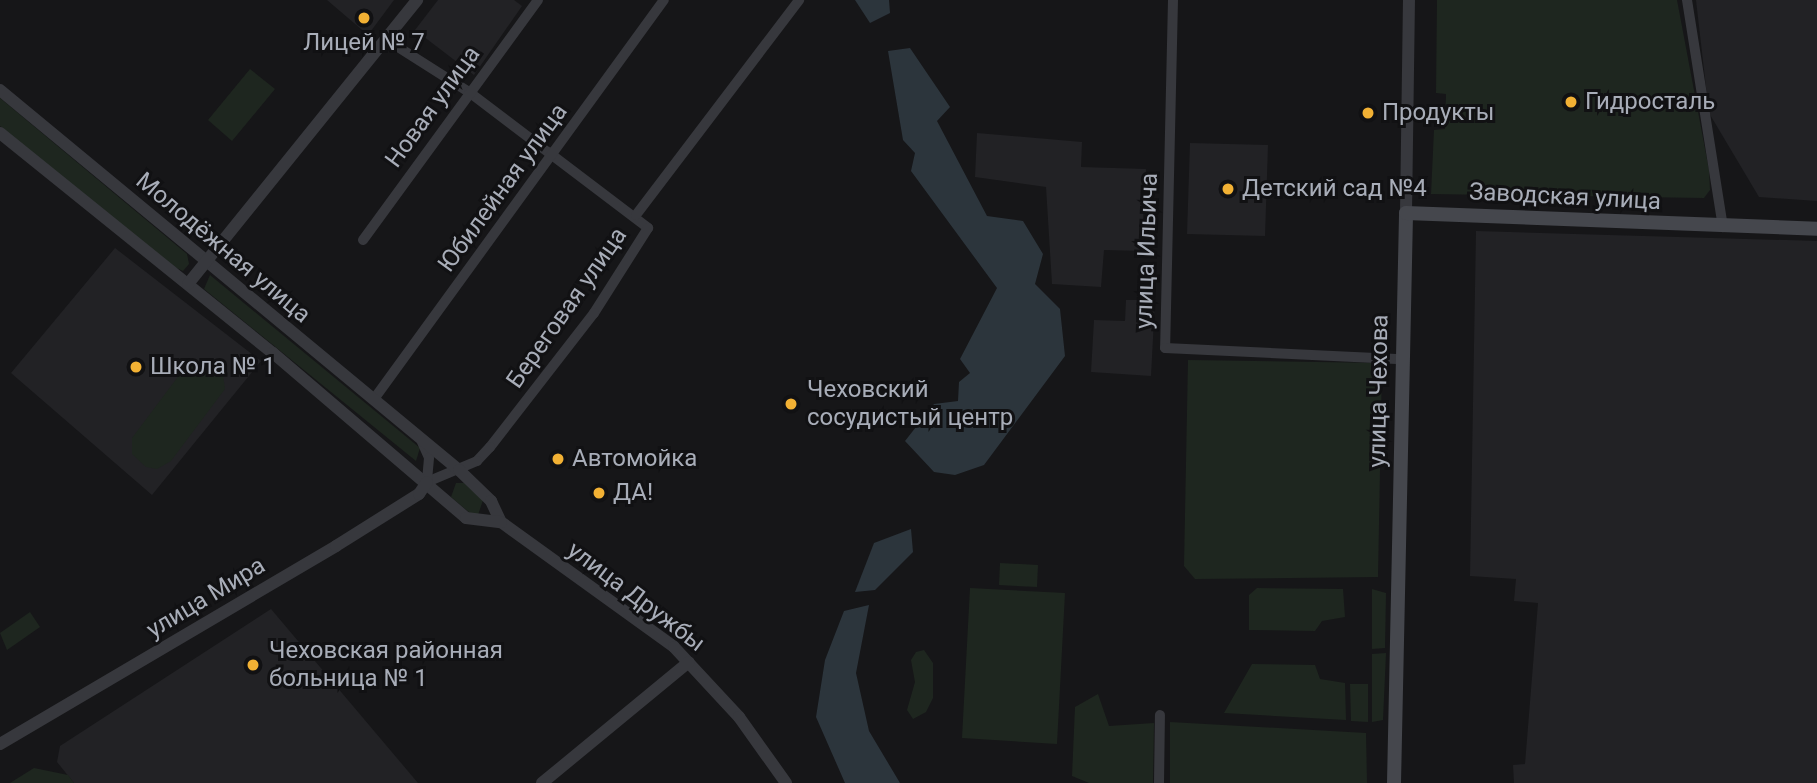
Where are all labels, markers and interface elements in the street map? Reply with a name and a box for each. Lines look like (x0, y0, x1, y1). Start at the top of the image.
marker: Лицей № 7 (356, 10, 372, 26)
place label: Лицей № 7 (303, 29, 425, 57)
street label: Новая улица (379, 41, 487, 173)
place label: Гидросталь (1585, 88, 1715, 116)
marker: Гидросталь (1563, 94, 1579, 110)
street label: Юбилейная улица (432, 98, 574, 278)
place label: Продукты (1382, 99, 1494, 127)
marker: Продукты (1360, 105, 1376, 121)
street label: Молодёжная улица (130, 167, 316, 329)
street label: улица Ильича (1130, 173, 1164, 329)
place label: Детский сад №4 (1242, 175, 1427, 203)
street label: Заводская улица (1468, 178, 1662, 216)
marker: Детский сад №4 (1220, 181, 1236, 197)
street label: Береговая улица (501, 222, 633, 394)
street label: улица Чехова (1363, 314, 1395, 468)
place label: Школа № 1 (150, 353, 276, 381)
marker: Школа № 1 (128, 359, 144, 375)
place label: Чеховский сосудистый центр (807, 376, 1013, 432)
marker: Чеховский сосудистый центр (781, 394, 801, 414)
place label: Автомойка (572, 445, 697, 473)
marker: Автомойка (550, 451, 566, 467)
place label: ДА! (613, 479, 653, 507)
marker: ДА! (591, 485, 607, 501)
street label: улица Дружбы (561, 536, 711, 658)
street label: улица Мира (142, 551, 270, 645)
place label: Чеховская районная больница № 1 (269, 637, 503, 693)
marker: Чеховская районная больница № 1 (243, 655, 263, 675)

